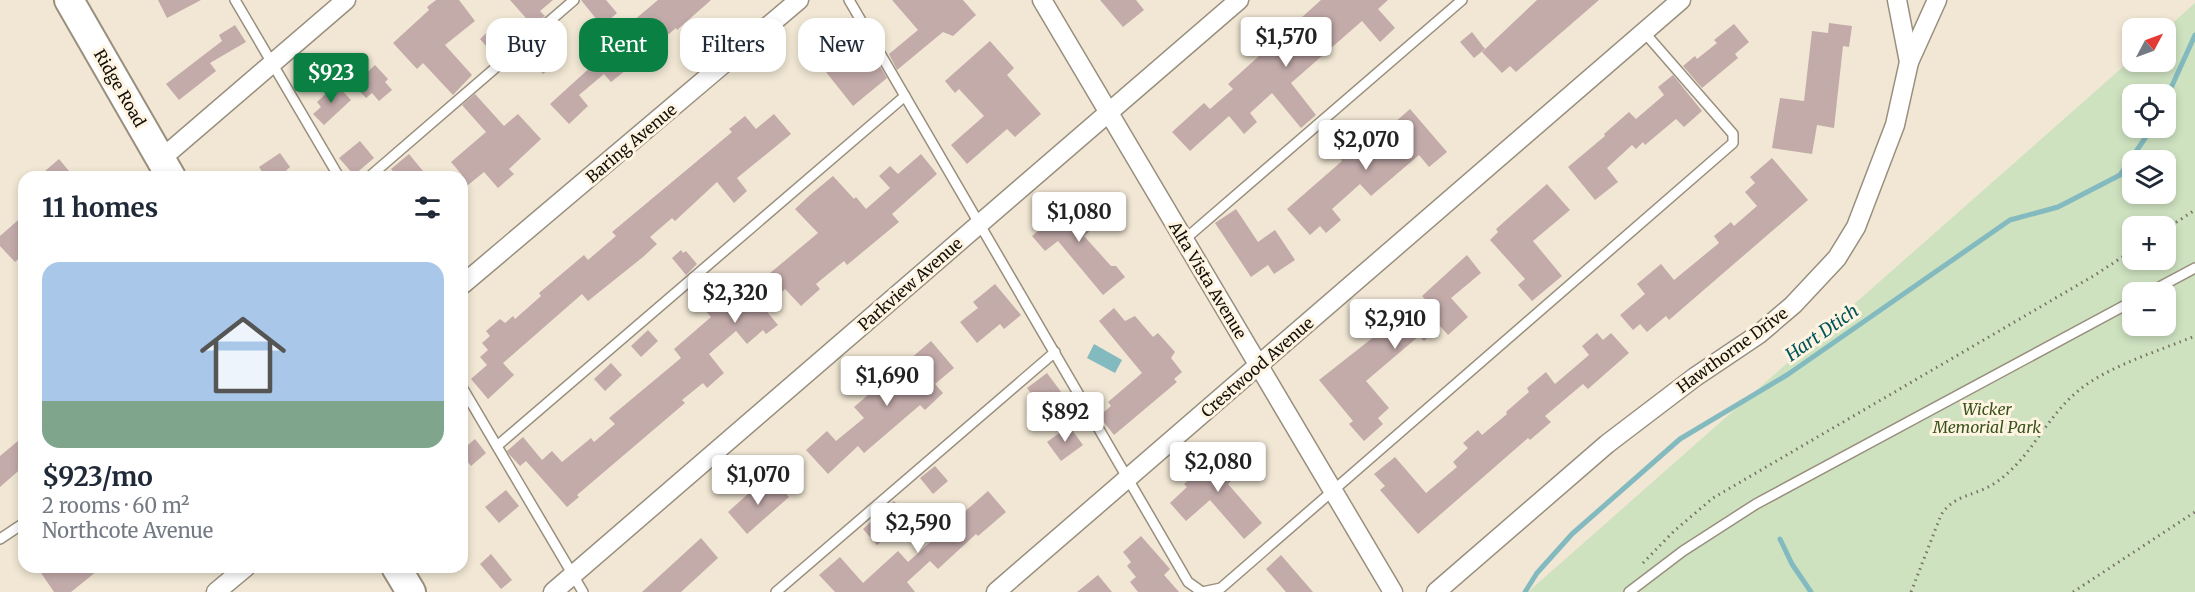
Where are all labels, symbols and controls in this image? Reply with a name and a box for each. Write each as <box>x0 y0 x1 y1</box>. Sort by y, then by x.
pin: $1,570 <box>1237 17 1335 68</box>
chip: Buy <box>486 18 567 72</box>
chip: Rent <box>579 18 668 72</box>
chip: Filters <box>680 18 786 72</box>
chip: New <box>798 18 885 72</box>
north arrow <box>2122 18 2176 72</box>
map controls <box>2122 18 2176 336</box>
text: $1,570 <box>1255 24 1317 49</box>
street label: Ridge Road <box>90 46 150 131</box>
pin: $923 <box>295 53 367 104</box>
text: $923 <box>308 60 354 85</box>
button: locate <box>2122 84 2176 138</box>
street label: Baring Avenue <box>582 99 680 187</box>
pin: $2,070 <box>1317 120 1415 171</box>
text: $2,070 <box>1333 127 1400 152</box>
button: layers <box>2122 150 2176 204</box>
text: 11 homes <box>42 191 158 224</box>
icon: filters <box>411 191 444 224</box>
pin: $1,080 <box>1030 192 1128 243</box>
text: $1,080 <box>1046 199 1112 224</box>
button: + <box>2122 216 2176 270</box>
street label: Alta Vista Avenue <box>1165 217 1251 342</box>
street label: Parkview Avenue <box>854 233 966 335</box>
pin: $2,320 <box>686 273 784 324</box>
text: $2,320 <box>702 280 768 305</box>
button: − <box>2122 282 2176 336</box>
pin: $2,910 <box>1346 299 1444 350</box>
water label: Hart Dtich <box>1780 299 1863 367</box>
icon: home <box>189 301 297 409</box>
street label: Hawthorne Drive <box>1673 303 1791 397</box>
text: $2,910 <box>1364 306 1426 331</box>
street label: Crestwood Avenue <box>1197 313 1317 421</box>
pin: $1,690 <box>838 356 936 407</box>
text: $1,690 <box>855 363 919 388</box>
pin: $892 <box>1029 392 1101 443</box>
text: $892 <box>1041 399 1089 424</box>
park label: Wicker Memorial Park <box>1932 399 2041 437</box>
pin: $2,080 <box>1169 442 1267 493</box>
text: $2,080 <box>1184 449 1252 474</box>
pin: $1,070 <box>709 455 807 506</box>
text: $923/mo <box>42 460 153 493</box>
text: $1,070 <box>726 462 790 487</box>
text: 2 rooms · 60 m² <box>42 493 189 518</box>
pin: $2,590 <box>869 503 967 554</box>
text: $2,590 <box>885 510 951 535</box>
text: Northcote Avenue <box>42 518 213 543</box>

